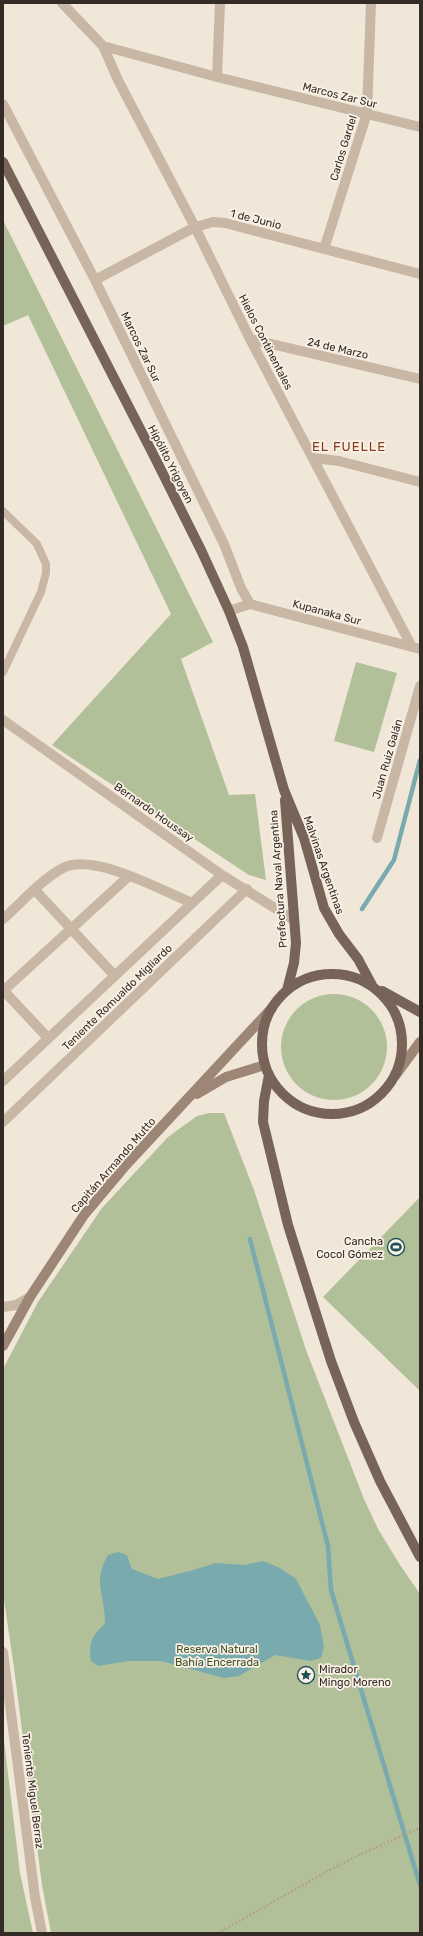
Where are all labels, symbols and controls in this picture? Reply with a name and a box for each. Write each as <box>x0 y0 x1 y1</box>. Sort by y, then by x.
street label: Marcos Zar Sur <box>301 80 379 111</box>
street label: Carlos Gardel <box>327 114 360 183</box>
street label: 1 de Junio <box>229 207 283 232</box>
street label: Hielos Continentales <box>236 292 295 392</box>
street label: Marcos Zar Sur <box>118 310 164 385</box>
street label: 24 de Marzo <box>306 335 370 362</box>
street label: Hipólito Yrigoyen <box>145 423 196 506</box>
district label: EL FUELLE <box>312 439 386 454</box>
street label: Kupanaka Sur <box>291 597 363 628</box>
street label: Juan Ruiz Galán <box>370 718 405 801</box>
street label: Bernardo Houssay <box>111 780 196 845</box>
street label: Prefectura Naval Argentina <box>267 809 290 948</box>
street label: Malvinas Argentinas <box>301 814 347 916</box>
street label: Teniente Romualdo Migliardo <box>60 942 175 1053</box>
street label: Capitán Armando Mutto <box>68 1115 158 1216</box>
place label: Cancha Cocol Gómez <box>316 1235 383 1261</box>
sports icon: Cancha Cocol Gómez <box>386 1237 406 1257</box>
park label: Reserva Natural Bahía Encerrada <box>175 1643 259 1669</box>
place label: Mirador Mingo Moreno <box>319 1663 391 1689</box>
place icon: Mirador Mingo Moreno <box>296 1665 316 1685</box>
street label: Teniente Miguel Berraz <box>19 1733 46 1850</box>

